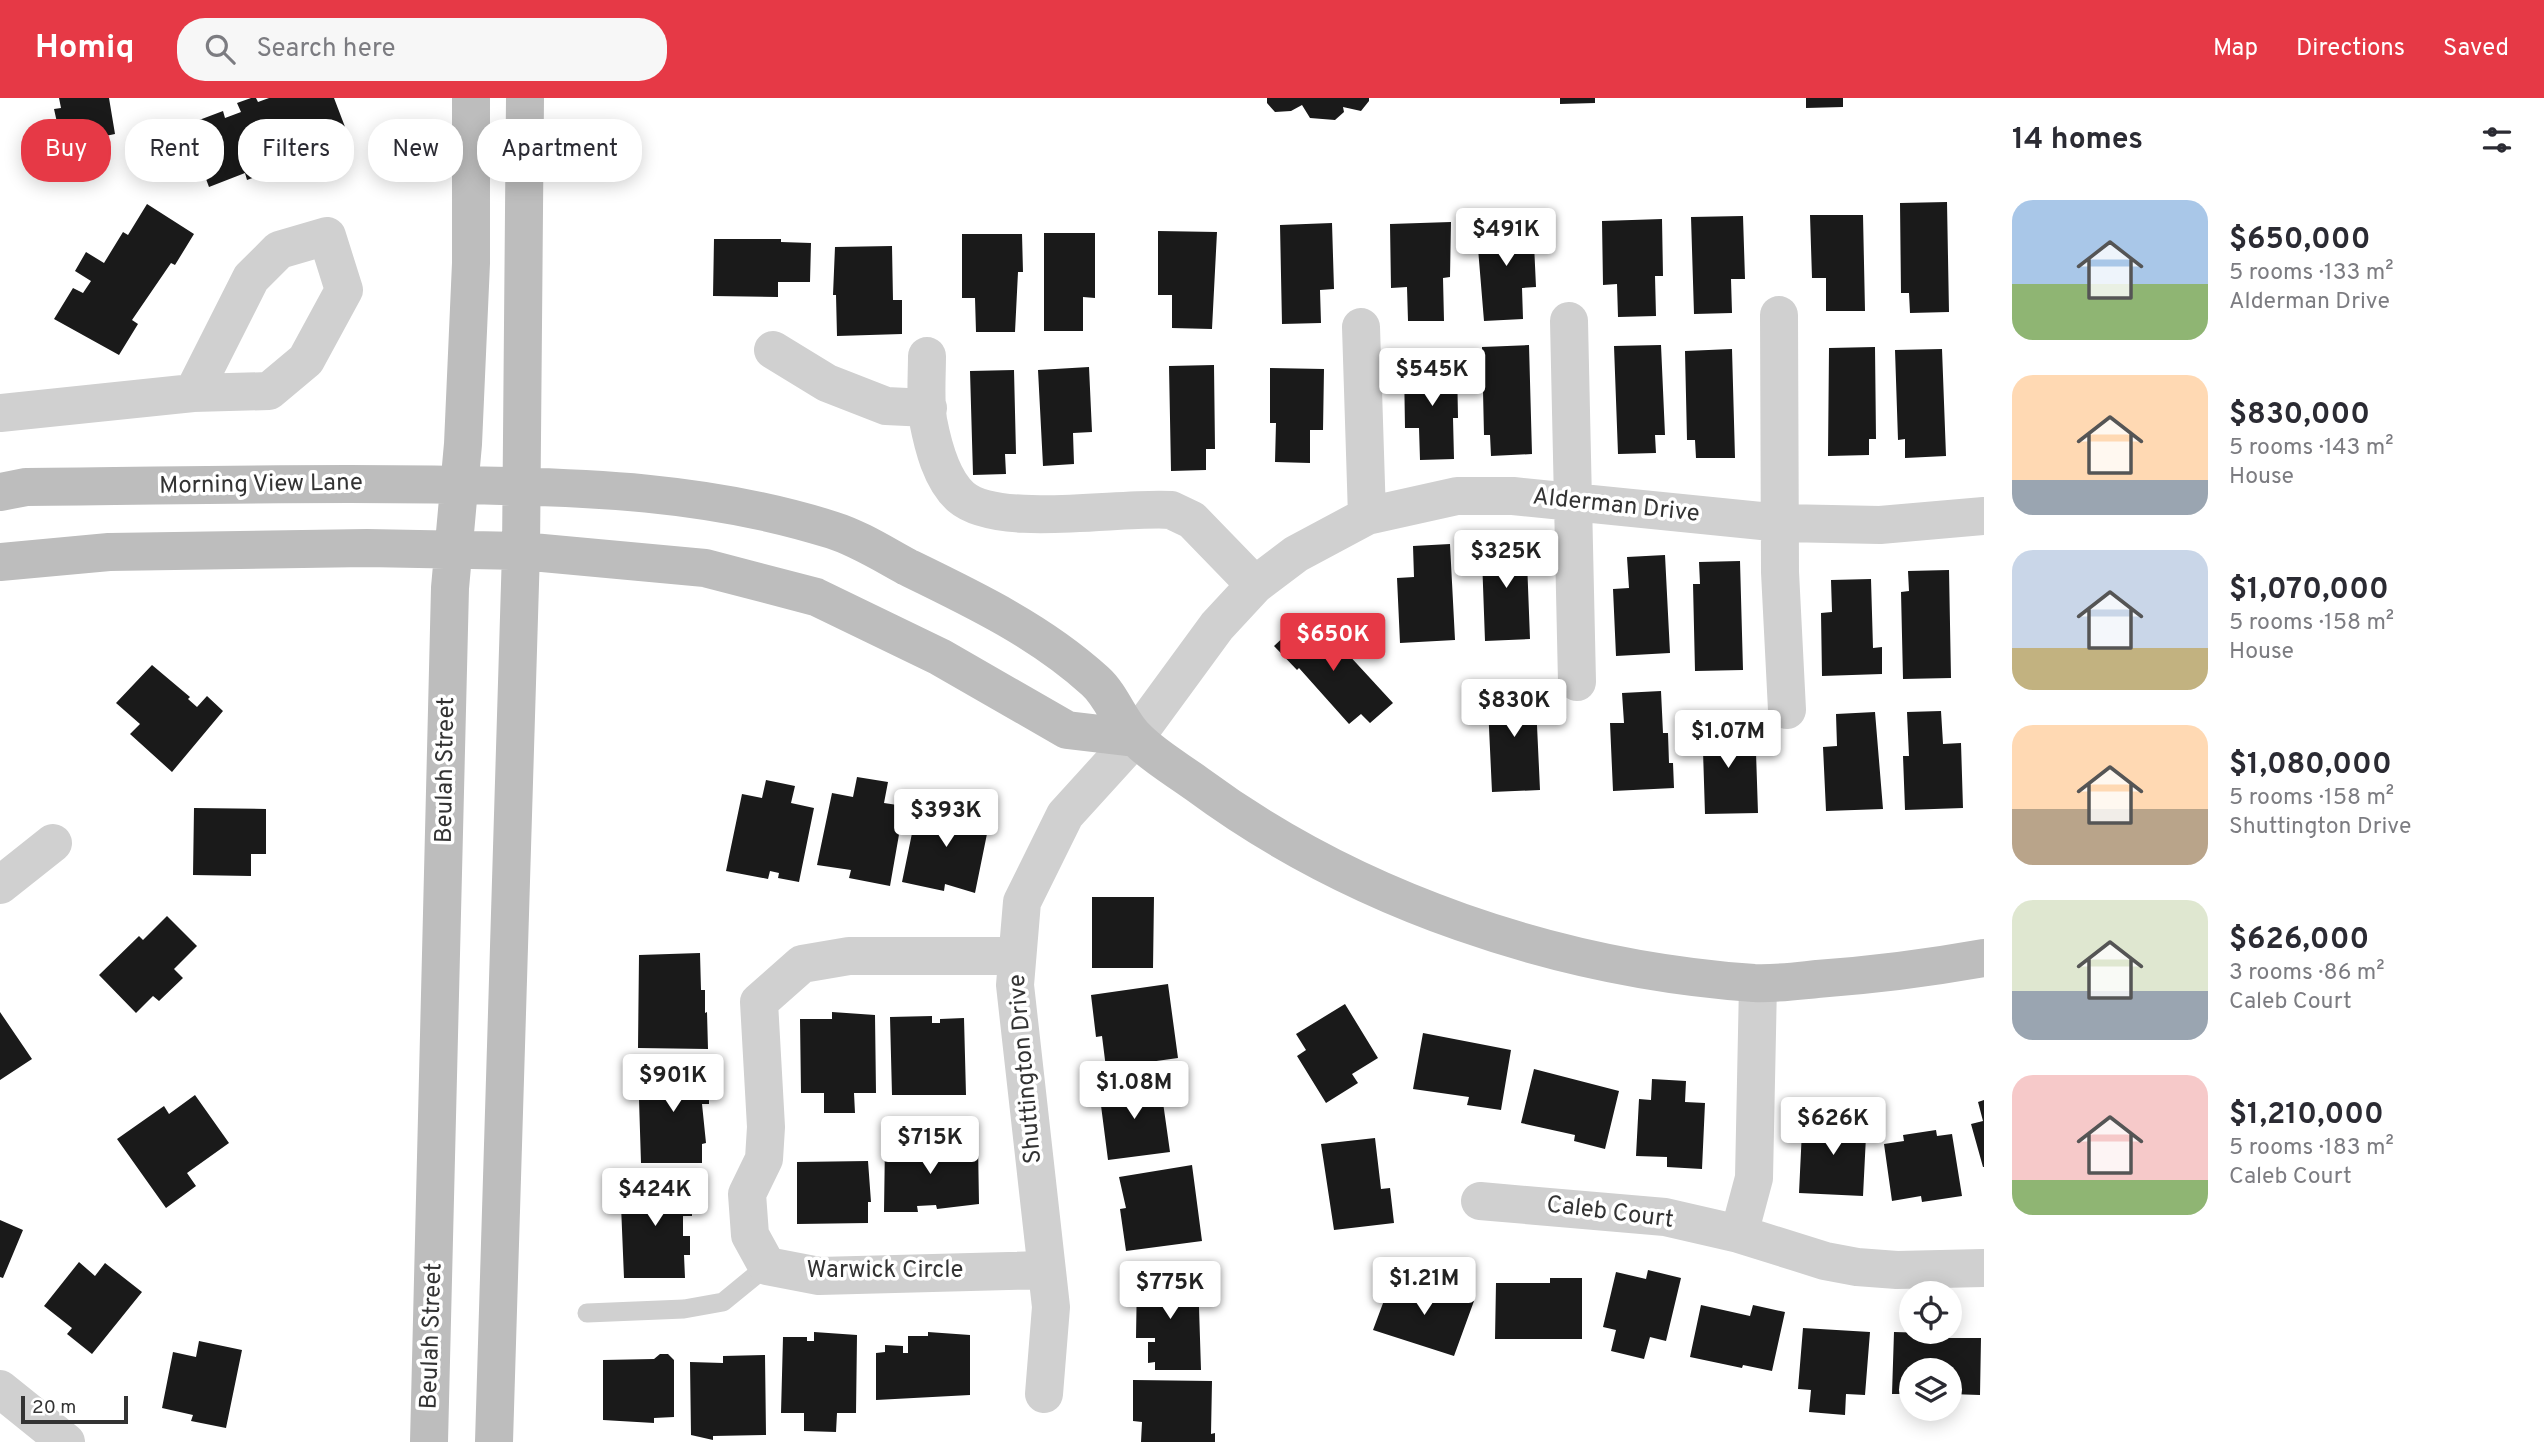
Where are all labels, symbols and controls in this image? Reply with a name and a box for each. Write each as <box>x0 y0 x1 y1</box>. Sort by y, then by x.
search box <box>177 18 667 81</box>
text: Homiq <box>35 28 135 70</box>
icon: search <box>201 30 239 68</box>
text: Search here <box>257 33 395 66</box>
text: Map <box>2213 34 2258 64</box>
text: Directions <box>2296 34 2405 64</box>
text: Saved <box>2443 34 2509 64</box>
chip: Buy <box>21 119 111 182</box>
chip: Rent <box>125 119 224 182</box>
chip: Filters <box>238 119 354 182</box>
chip: New <box>368 119 463 182</box>
chip: Apartment <box>477 119 642 182</box>
icon: filters <box>2478 121 2516 159</box>
text: 14 homes <box>2012 122 2143 159</box>
pin: $491K <box>1457 208 1555 268</box>
text: $491K <box>1472 216 1540 245</box>
text: $650,000 <box>2229 222 2370 259</box>
icon: home <box>2068 228 2152 312</box>
text: 5 rooms · 133 m² <box>2229 259 2394 288</box>
text: Alderman Drive <box>2229 288 2390 317</box>
pin: $545K <box>1383 348 1481 408</box>
text: $545K <box>1395 356 1469 385</box>
text: $830,000 <box>2229 397 2370 434</box>
icon: home <box>2068 403 2152 487</box>
text: 5 rooms · 143 m² <box>2229 434 2394 463</box>
text: House <box>2229 463 2294 492</box>
street label: Morning View Lane <box>159 468 363 502</box>
street label: Alderman Drive <box>1531 482 1701 530</box>
pin: $325K <box>1457 531 1555 590</box>
text: $325K <box>1470 538 1542 567</box>
text: $1,070,000 <box>2229 572 2389 609</box>
icon: home <box>2068 578 2152 662</box>
text: 5 rooms · 158 m² <box>2229 609 2394 638</box>
pin: $650K <box>1284 614 1382 673</box>
text: $650K <box>1296 621 1370 650</box>
text: House <box>2229 638 2294 667</box>
pin: $830K <box>1465 680 1563 739</box>
text: $830K <box>1477 687 1551 716</box>
street label: Beulah Street <box>430 696 462 844</box>
pin: $1.07M <box>1671 710 1785 770</box>
text: $1.07M <box>1691 718 1765 747</box>
text: $1,080,000 <box>2229 747 2392 784</box>
icon: home <box>2068 753 2152 837</box>
text: 5 rooms · 158 m² <box>2229 784 2394 813</box>
pin: $393K <box>897 790 995 849</box>
text: $393K <box>910 797 982 826</box>
text: Shuttington Drive <box>2229 813 2411 842</box>
text: $626,000 <box>2229 922 2369 959</box>
icon: home <box>2068 928 2152 1012</box>
text: 3 rooms · 86 m² <box>2229 959 2385 988</box>
street label: Shuttington Drive <box>1003 973 1049 1165</box>
text: Caleb Court <box>2229 988 2352 1017</box>
pin: $901K <box>624 1054 722 1114</box>
text: $901K <box>639 1062 707 1091</box>
pin: $1.08M <box>1077 1062 1191 1121</box>
text: $1.08M <box>1096 1069 1172 1098</box>
text: $1,210,000 <box>2229 1097 2384 1134</box>
pin: $626K <box>1784 1098 1882 1157</box>
icon: home <box>2068 1103 2152 1187</box>
text: $626K <box>1797 1105 1869 1134</box>
pin: $715K <box>881 1116 979 1176</box>
text: $715K <box>897 1124 963 1153</box>
text: 5 rooms · 183 m² <box>2229 1134 2394 1163</box>
text: Caleb Court <box>2229 1163 2352 1192</box>
pin: $424K <box>606 1168 704 1228</box>
text: $424K <box>618 1176 692 1205</box>
street label: Caleb Court <box>1545 1190 1675 1236</box>
street label: Warwick Circle <box>806 1256 964 1286</box>
pin: $1.21M <box>1367 1258 1481 1317</box>
street label: Beulah Street <box>414 1262 450 1410</box>
pin: $775K <box>1121 1262 1219 1321</box>
text: $1.21M <box>1389 1265 1459 1294</box>
text: $775K <box>1136 1269 1204 1298</box>
map controls <box>1899 1281 1962 1421</box>
button: locate <box>1899 1281 1962 1344</box>
button: layers <box>1899 1358 1962 1421</box>
scale bar <box>21 1393 128 1425</box>
text: 20 m <box>32 1396 76 1420</box>

